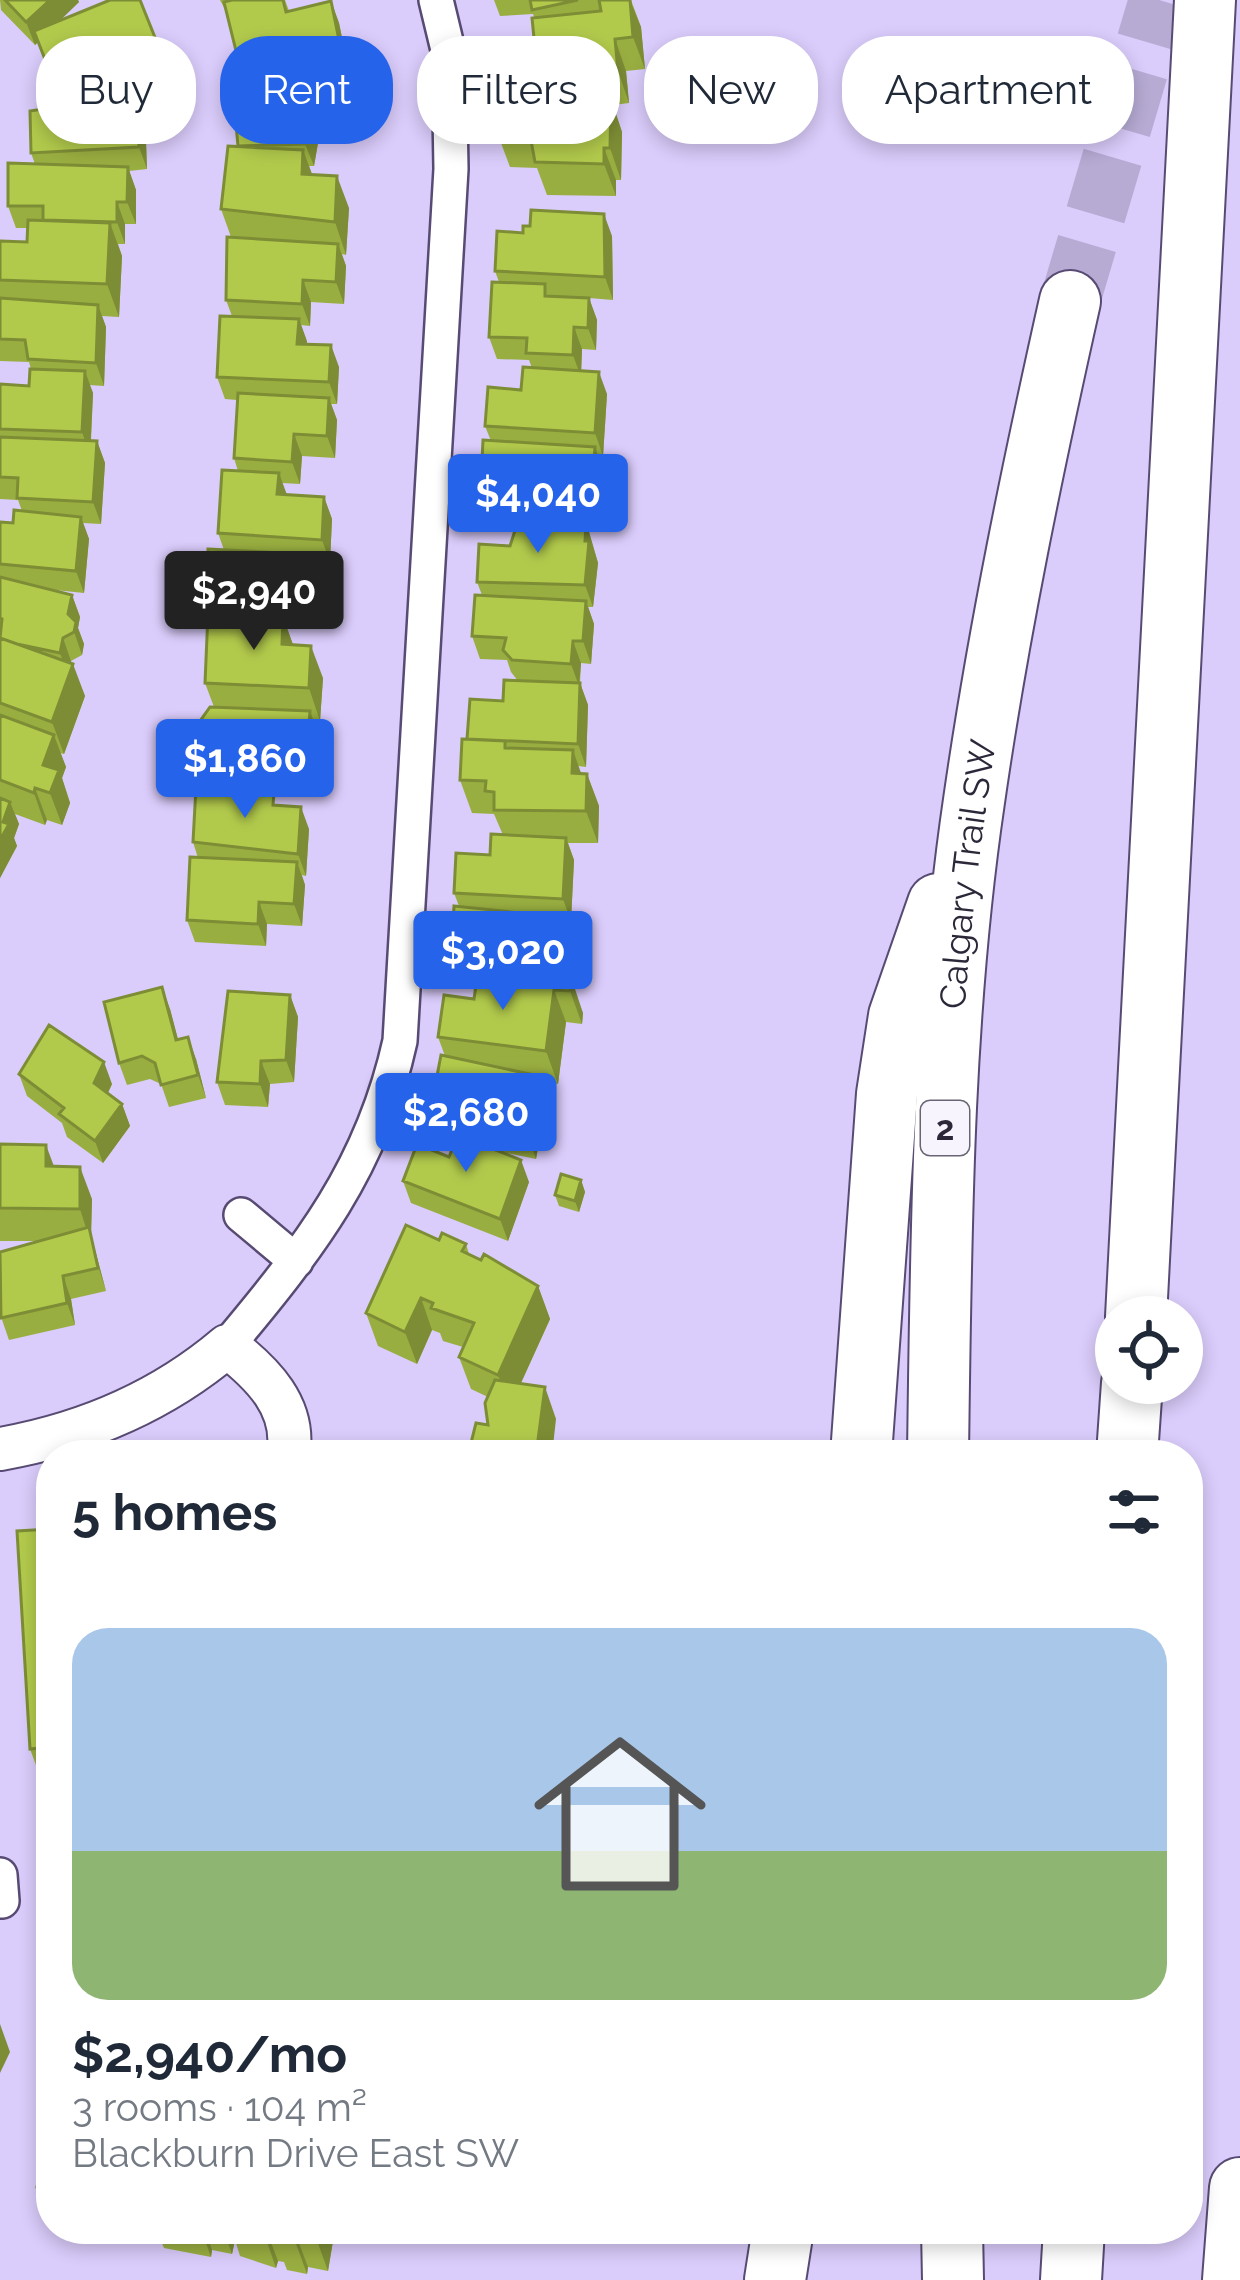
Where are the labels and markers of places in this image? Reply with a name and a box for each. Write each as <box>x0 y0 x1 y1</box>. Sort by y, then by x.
pin: $4,040 <box>440 454 636 556</box>
pin: $2,940 <box>156 551 352 653</box>
pin: $1,860 <box>147 719 343 821</box>
pin: $3,020 <box>405 911 601 1013</box>
pin: $2,680 <box>368 1073 564 1175</box>

